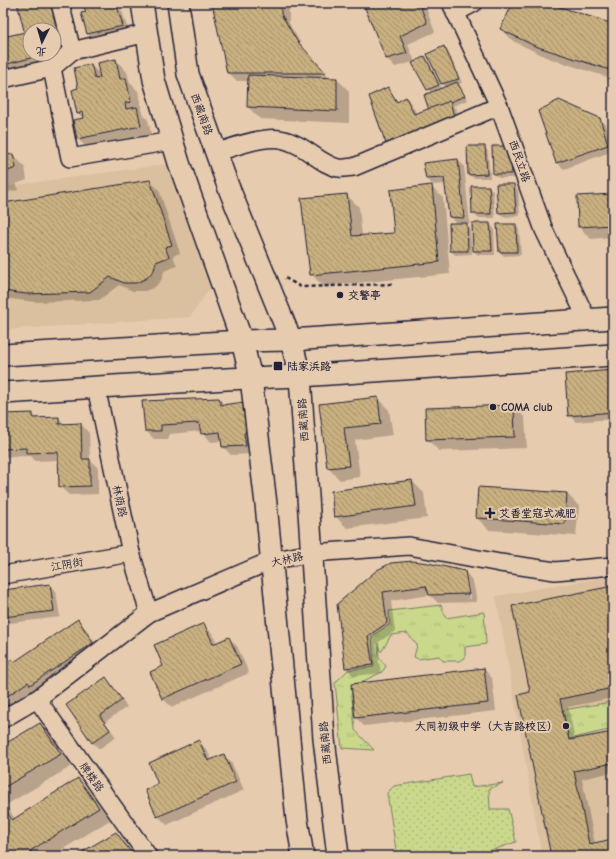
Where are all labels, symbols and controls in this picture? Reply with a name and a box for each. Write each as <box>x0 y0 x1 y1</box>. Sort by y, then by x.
north arrow <box>22 22 62 62</box>
text: 北 <box>35 45 47 58</box>
street label: 西藏南路 <box>188 91 215 137</box>
street label: 西民立路 <box>506 138 533 184</box>
place label: 交警亭 <box>348 289 381 302</box>
marker: 交警亭 <box>335 290 345 300</box>
marker: 陆家浜路 <box>272 360 284 372</box>
place label: 陆家浜路 <box>287 360 331 373</box>
street label: 西藏南路 <box>295 398 312 442</box>
place label: COMA club <box>501 401 553 414</box>
marker: COMA club <box>488 402 498 412</box>
street label: 林荫路 <box>110 484 129 519</box>
marker: 艾香堂寇式减肥 <box>484 507 496 519</box>
place label: 艾香堂寇式减肥 <box>499 507 576 520</box>
street label: 大林路 <box>270 549 305 570</box>
street label: 江阴街 <box>50 555 85 574</box>
street label: 西藏南路 <box>317 720 334 765</box>
place label: 大同初级中学（大吉路校区） <box>415 720 558 733</box>
marker: 大同初级中学（大吉路校区） <box>561 721 571 731</box>
street label: 牌楼路 <box>77 760 106 795</box>

